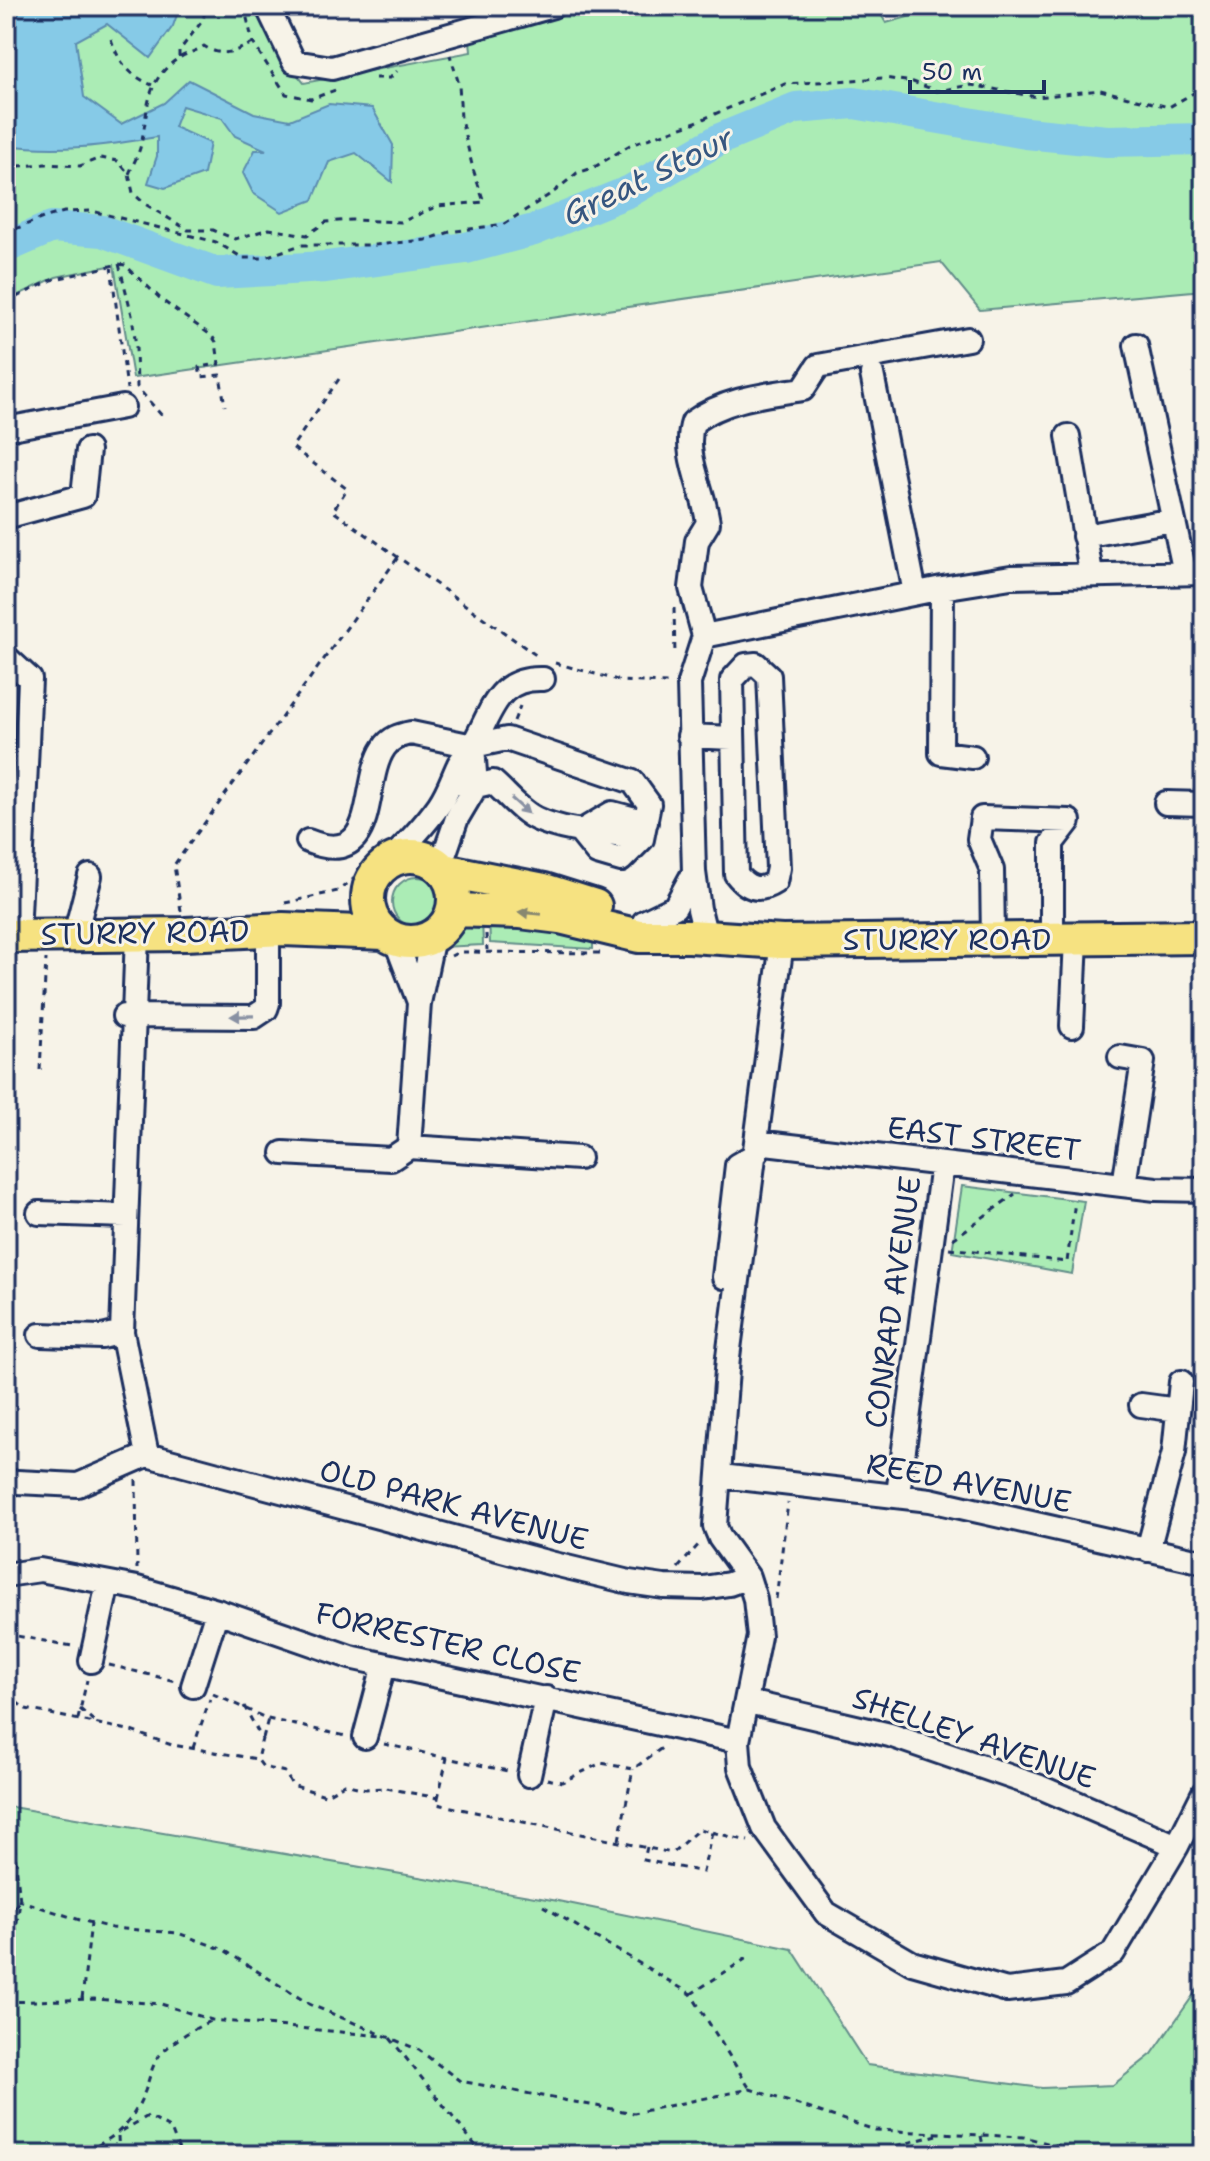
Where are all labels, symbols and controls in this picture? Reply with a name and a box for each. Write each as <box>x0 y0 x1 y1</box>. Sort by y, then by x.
scale bar <box>910 44 1044 94</box>
text: 50 m <box>922 56 982 88</box>
water label: Great Stour <box>555 115 741 235</box>
one-way arrow <box>510 797 530 814</box>
one-way arrow <box>517 907 542 920</box>
street label: STURRY ROAD <box>40 910 250 955</box>
street label: STURRY ROAD <box>843 919 1051 960</box>
one-way arrow <box>228 1010 254 1022</box>
street label: EAST STREET <box>885 1106 1083 1171</box>
street label: CONRAD AVENUE <box>854 1173 931 1431</box>
street label: REED AVENUE <box>863 1443 1075 1522</box>
street label: OLD PARK AVENUE <box>315 1449 593 1560</box>
street label: FORRESTER CLOSE <box>311 1592 585 1693</box>
street label: SHELLEY AVENUE <box>847 1677 1101 1798</box>

